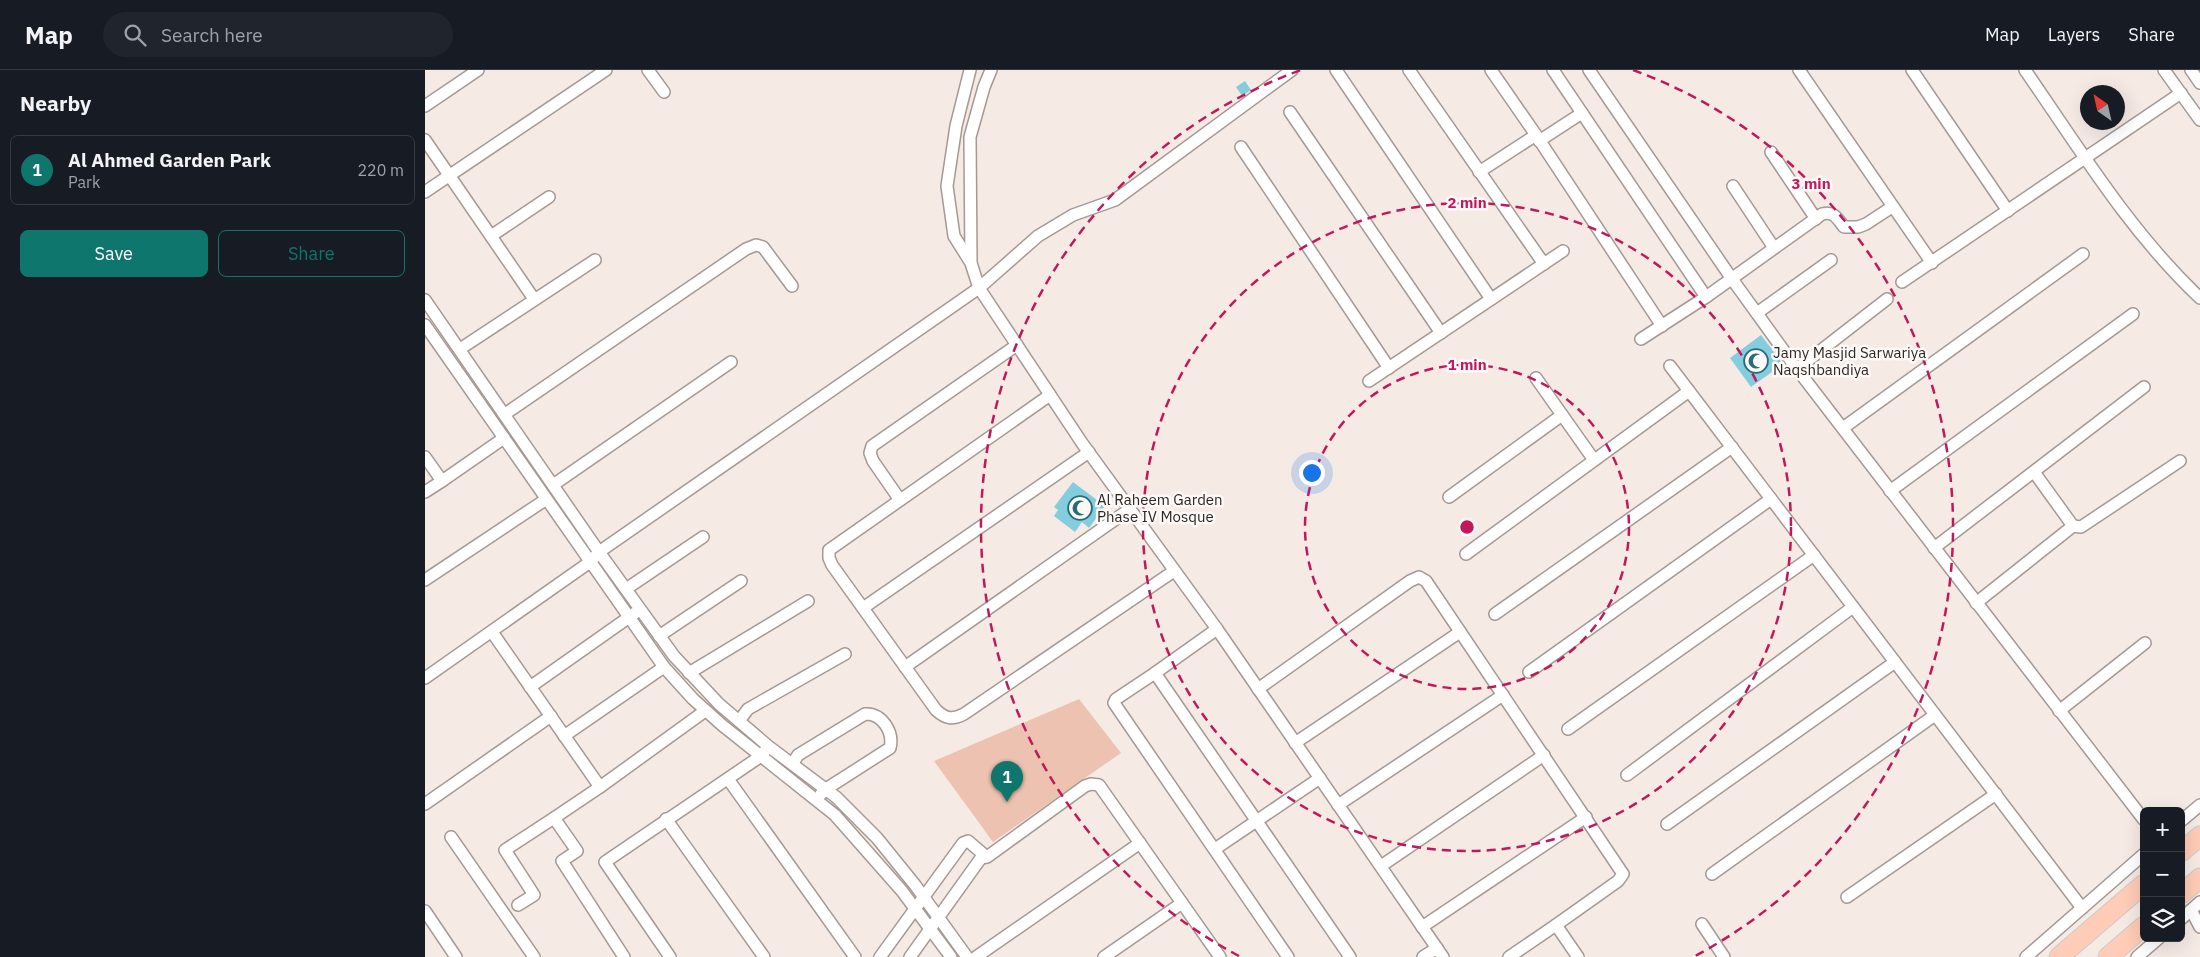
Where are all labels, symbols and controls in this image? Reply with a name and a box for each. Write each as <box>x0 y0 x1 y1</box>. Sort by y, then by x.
search box <box>103 12 453 57</box>
text: Map <box>25 19 73 51</box>
icon: search <box>121 21 149 49</box>
text: Search here <box>161 23 263 47</box>
text: Map <box>1985 23 2020 46</box>
text: Layers <box>2048 23 2100 46</box>
text: Share <box>2128 23 2175 46</box>
north arrow <box>2080 85 2125 130</box>
text: Nearby <box>20 89 91 117</box>
text: Al Ahmed Garden Park <box>68 148 271 172</box>
text: 1 <box>32 160 42 180</box>
text: 220 m <box>357 160 404 180</box>
text: Park <box>68 172 100 192</box>
text: 3 min <box>1791 174 1831 193</box>
text: 2 min <box>1447 193 1487 212</box>
button: Save <box>20 230 208 277</box>
button: Share <box>218 230 405 277</box>
place label: Jamy Masjid Sarwariya Naqshbandiya <box>1773 343 1926 379</box>
mosque icon: Jamy Masjid Sarwariya Naqshbandiya <box>1743 348 1769 374</box>
text: 1 min <box>1447 355 1487 374</box>
your location <box>1299 460 1325 486</box>
place label: Al Raheem Garden Phase IV Mosque <box>1097 490 1223 526</box>
mosque icon: Al Raheem Garden Phase IV Mosque <box>1067 495 1093 521</box>
centre of rings <box>1458 518 1476 536</box>
pin: 1 <box>991 761 1023 802</box>
map controls <box>2140 807 2185 942</box>
button: + <box>2140 807 2185 852</box>
button: − <box>2140 852 2185 897</box>
button: layers <box>2140 897 2185 942</box>

